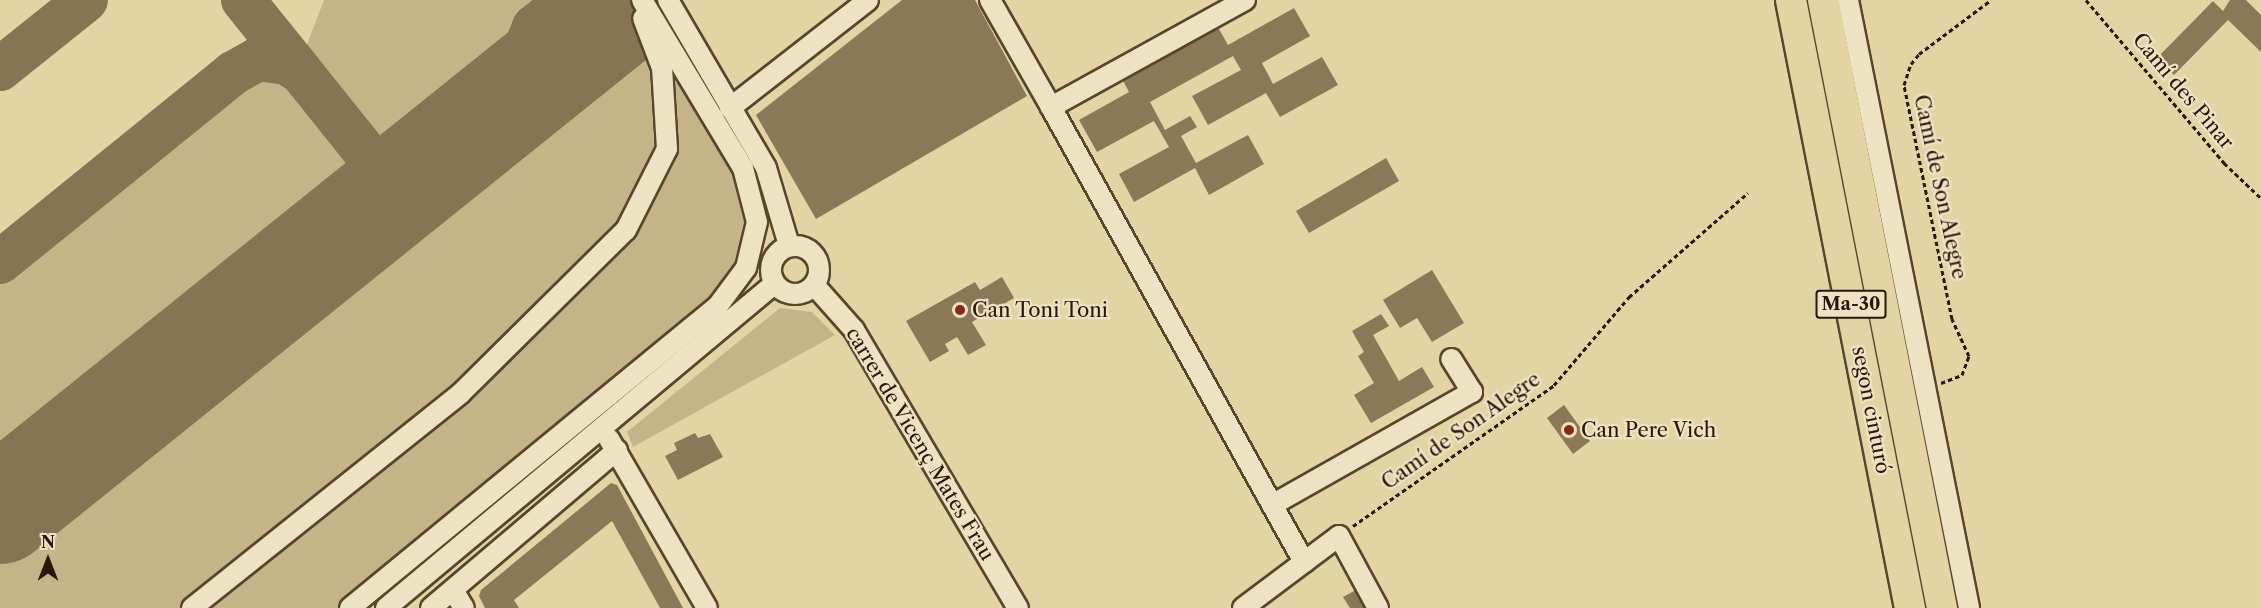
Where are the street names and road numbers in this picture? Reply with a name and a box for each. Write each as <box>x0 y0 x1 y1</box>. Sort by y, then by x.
street label: Camí des Pinar <box>2127 28 2239 154</box>
street label: Camí de Son Alegre <box>1909 92 1971 282</box>
road number: Ma-30 <box>1815 289 1887 319</box>
street label: carrer de Vicenç Mates Frau <box>840 322 1000 566</box>
street label: segon cinturó <box>1847 344 1895 476</box>
street label: Camí de Son Alegre <box>1377 367 1545 495</box>

